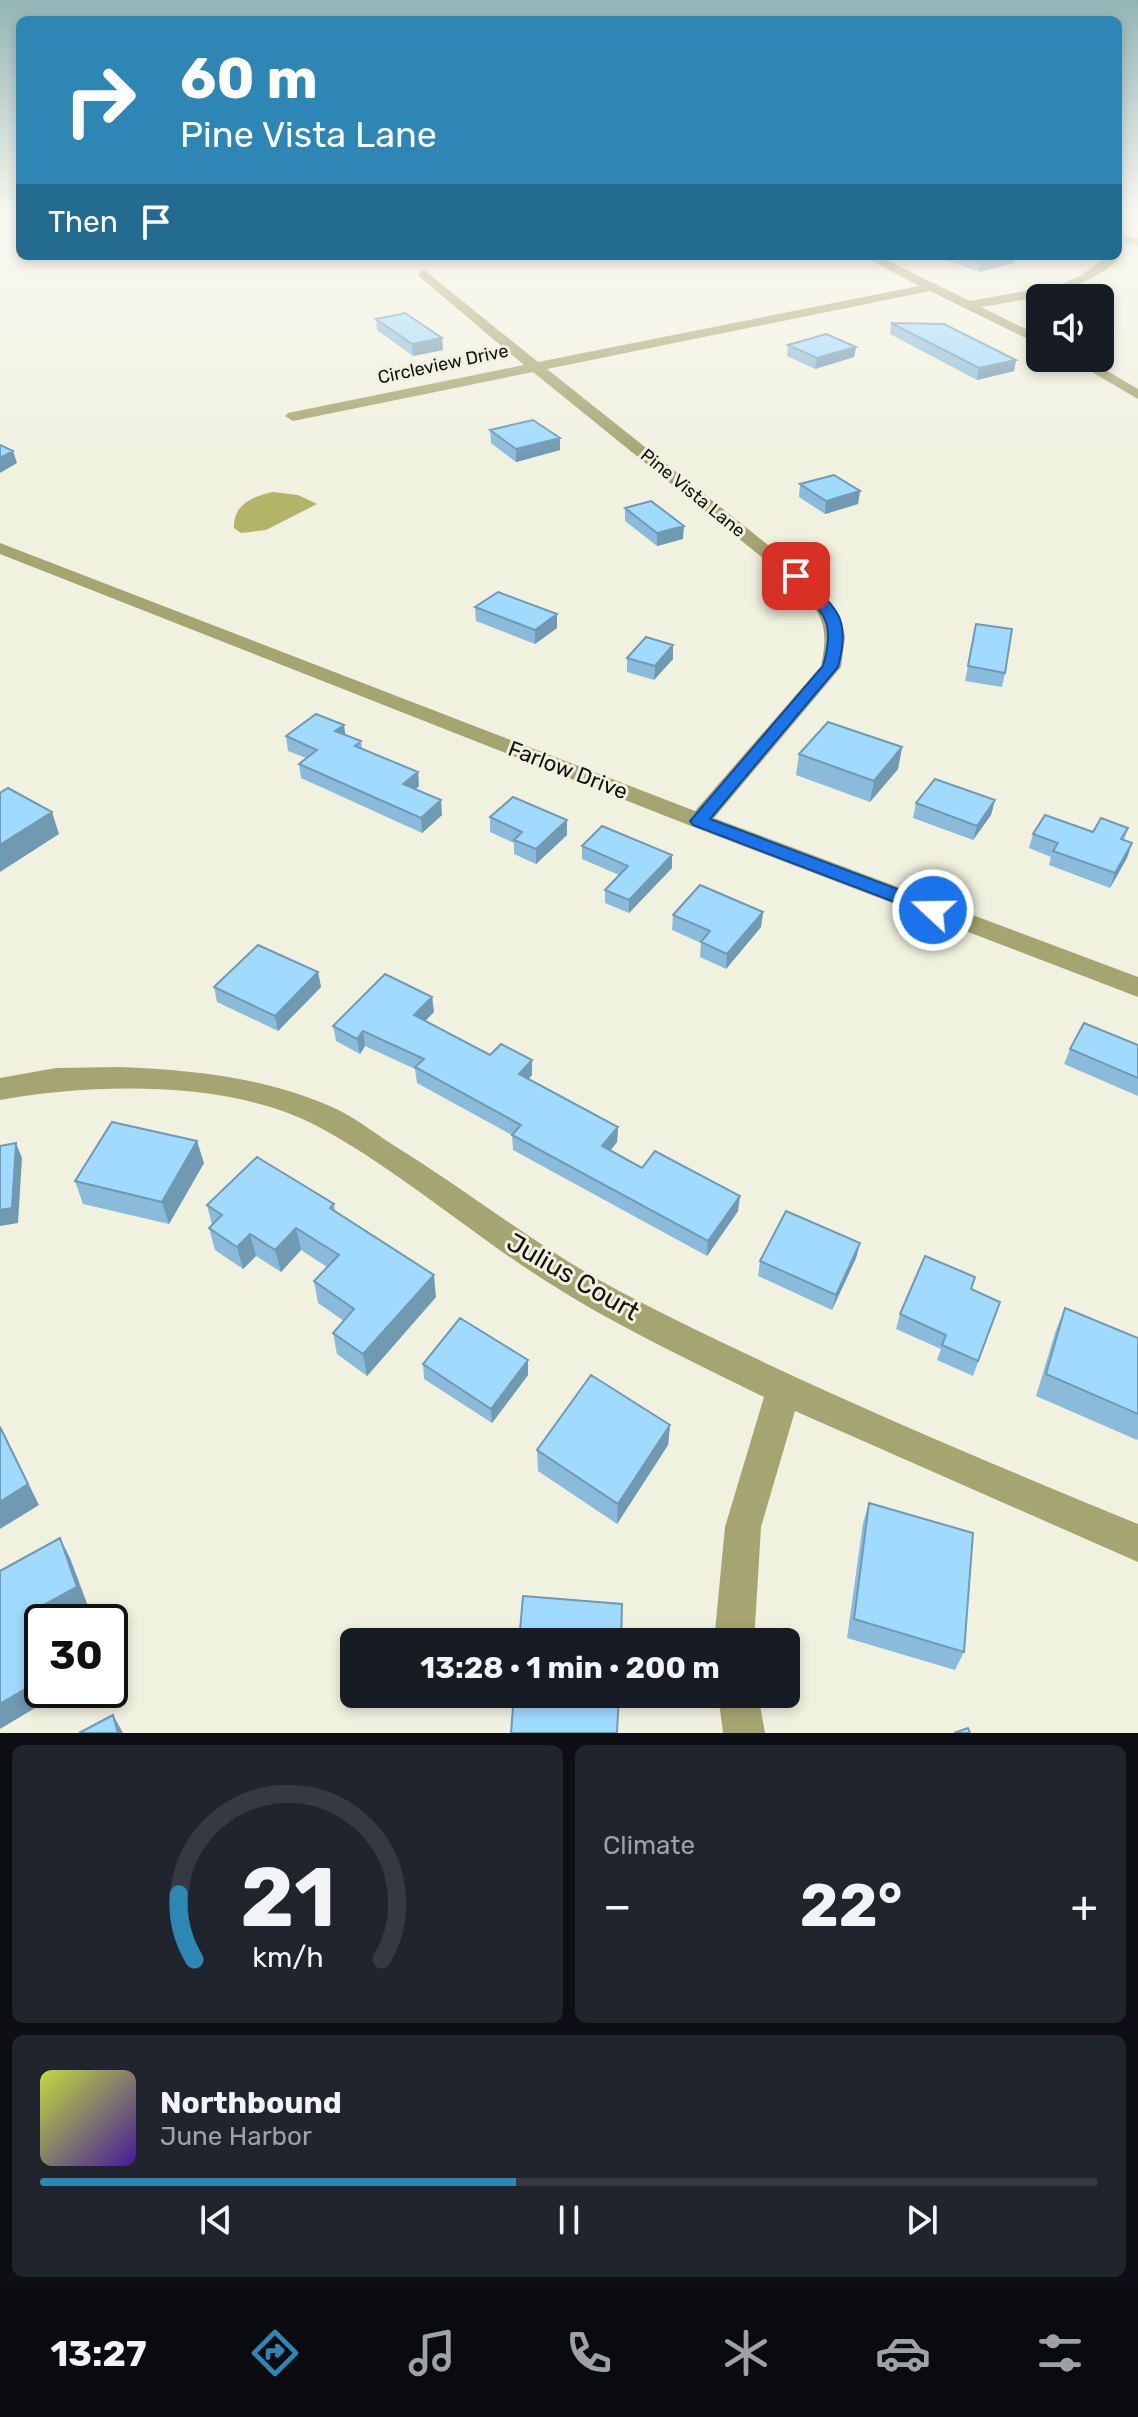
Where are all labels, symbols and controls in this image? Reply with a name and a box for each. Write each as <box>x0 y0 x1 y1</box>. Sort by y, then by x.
text: 60 m <box>180 46 318 112</box>
icon: right <box>48 48 152 152</box>
text: Pine Vista Lane <box>180 113 437 156</box>
icon: arrive <box>134 200 178 244</box>
text: Then <box>48 204 118 240</box>
map controls <box>1026 284 1114 372</box>
button: sound <box>1026 284 1114 372</box>
street label: Circleview Drive <box>376 339 510 389</box>
street label: Pine Vista Lane <box>636 444 750 542</box>
pin <box>762 542 830 610</box>
icon: arrive <box>774 554 818 598</box>
street label: Farlow Drive <box>504 735 632 805</box>
position arrow <box>891 868 975 952</box>
street label: Julius Court <box>501 1227 645 1327</box>
speed limit sign: 30 <box>24 1604 128 1708</box>
text: 13:28 · 1 min · 200 m <box>420 1650 720 1686</box>
text: Climate <box>603 1830 695 1861</box>
text: 21 <box>240 1848 335 1947</box>
text: 22° <box>800 1870 902 1941</box>
text: − <box>603 1880 632 1932</box>
text: + <box>1071 1880 1098 1932</box>
text: km/h <box>252 1940 323 1974</box>
text: Northbound <box>160 2085 342 2121</box>
text: June Harbor <box>160 2121 312 2152</box>
icon: previous <box>194 2198 238 2242</box>
icon: pause <box>547 2198 591 2242</box>
icon: next <box>900 2198 944 2242</box>
icon: directions <box>247 2325 303 2381</box>
icon: music <box>404 2325 460 2381</box>
icon: phone <box>561 2325 617 2381</box>
icon: climate <box>718 2325 774 2381</box>
icon: car <box>875 2325 931 2381</box>
icon: filters <box>1032 2325 1088 2381</box>
text: 13:27 <box>50 2332 147 2375</box>

